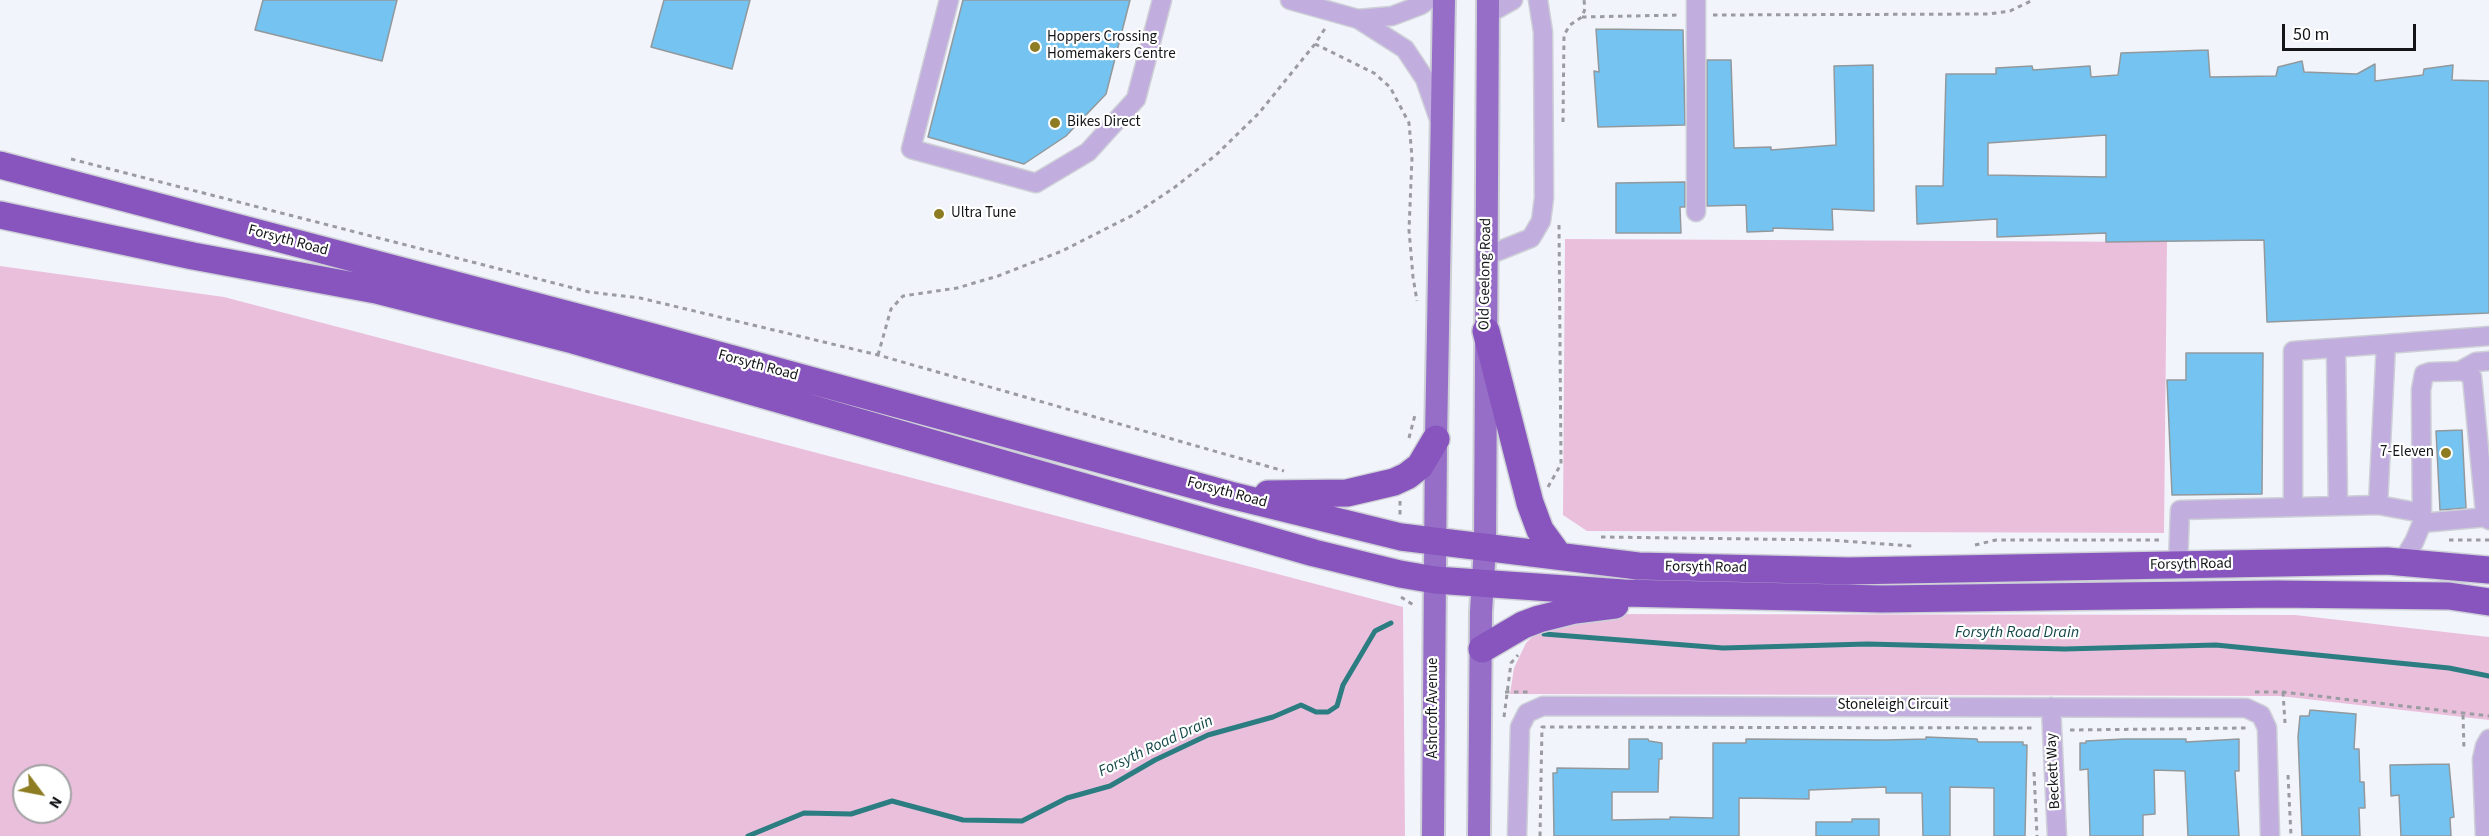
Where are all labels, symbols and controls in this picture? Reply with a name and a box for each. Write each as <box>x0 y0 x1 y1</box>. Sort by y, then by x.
scale bar <box>2285 12 2418 50</box>
text: 50 m <box>2293 22 2329 47</box>
place label: Hoppers Crossing Homemakers Centre <box>1047 29 1176 64</box>
marker: Hoppers Crossing Homemakers Centre <box>1028 40 1042 54</box>
place label: Bikes Direct <box>1067 114 1141 132</box>
marker: Bikes Direct <box>1048 116 1062 130</box>
place label: Ultra Tune <box>951 205 1016 223</box>
marker: Ultra Tune <box>932 207 946 221</box>
street label: Old Geelong Road <box>1476 218 1496 330</box>
street label: Forsyth Road <box>246 222 330 260</box>
street label: Forsyth Road <box>716 347 800 385</box>
place label: 7-Eleven <box>2380 444 2434 462</box>
marker: 7-Eleven <box>2439 446 2453 460</box>
street label: Forsyth Road <box>1185 474 1269 512</box>
street label: Forsyth Road <box>2150 555 2232 575</box>
street label: Forsyth Road <box>1665 558 1747 578</box>
water label: Forsyth Road Drain <box>1955 623 2079 643</box>
street label: Ashcroft Avenue <box>1425 657 1443 759</box>
street label: Stoneleigh Circuit <box>1837 697 1949 715</box>
water label: Forsyth Road Drain <box>1096 712 1216 782</box>
street label: Beckett Way <box>2043 732 2065 810</box>
north arrow <box>12 764 72 824</box>
text: N <box>43 792 68 813</box>

